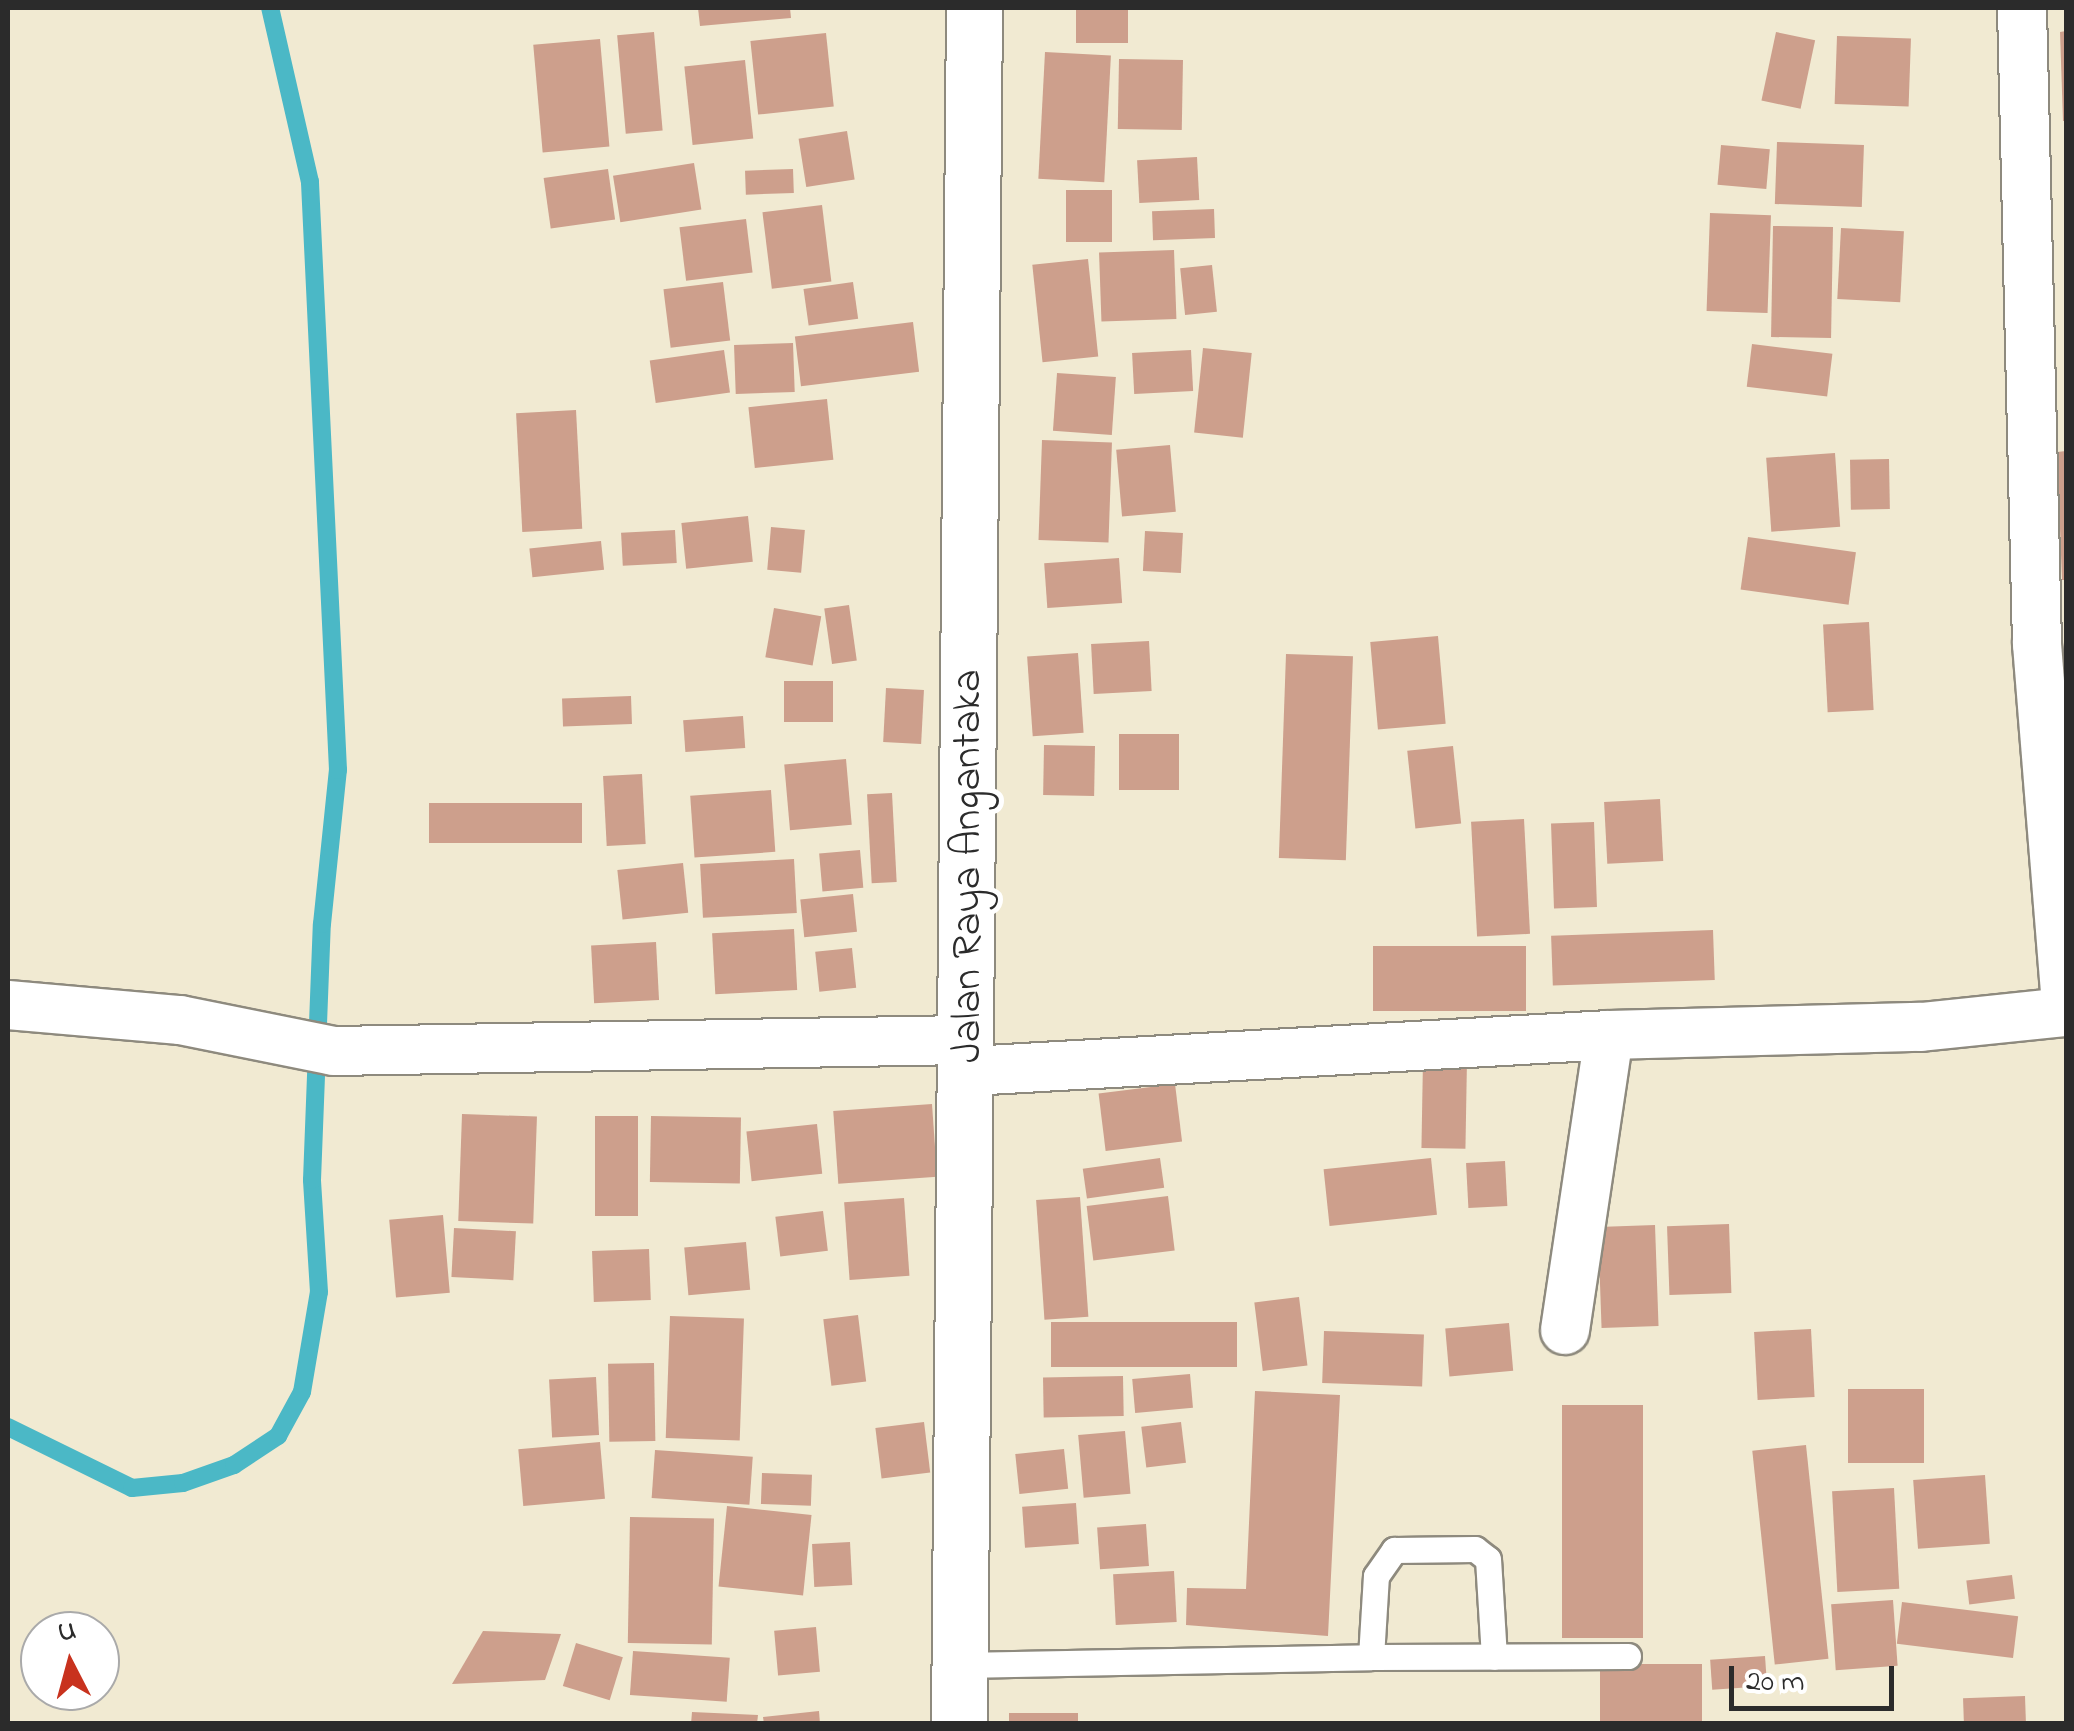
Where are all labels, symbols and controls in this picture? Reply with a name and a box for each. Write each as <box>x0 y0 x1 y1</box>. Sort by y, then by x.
street label: Jalan Raya Angantaka <box>944 669 994 1063</box>
north arrow <box>20 1611 120 1711</box>
text: U <box>56 1611 78 1654</box>
scale bar <box>1734 1646 1899 1708</box>
text: 20 m <box>1746 1661 1805 1705</box>

